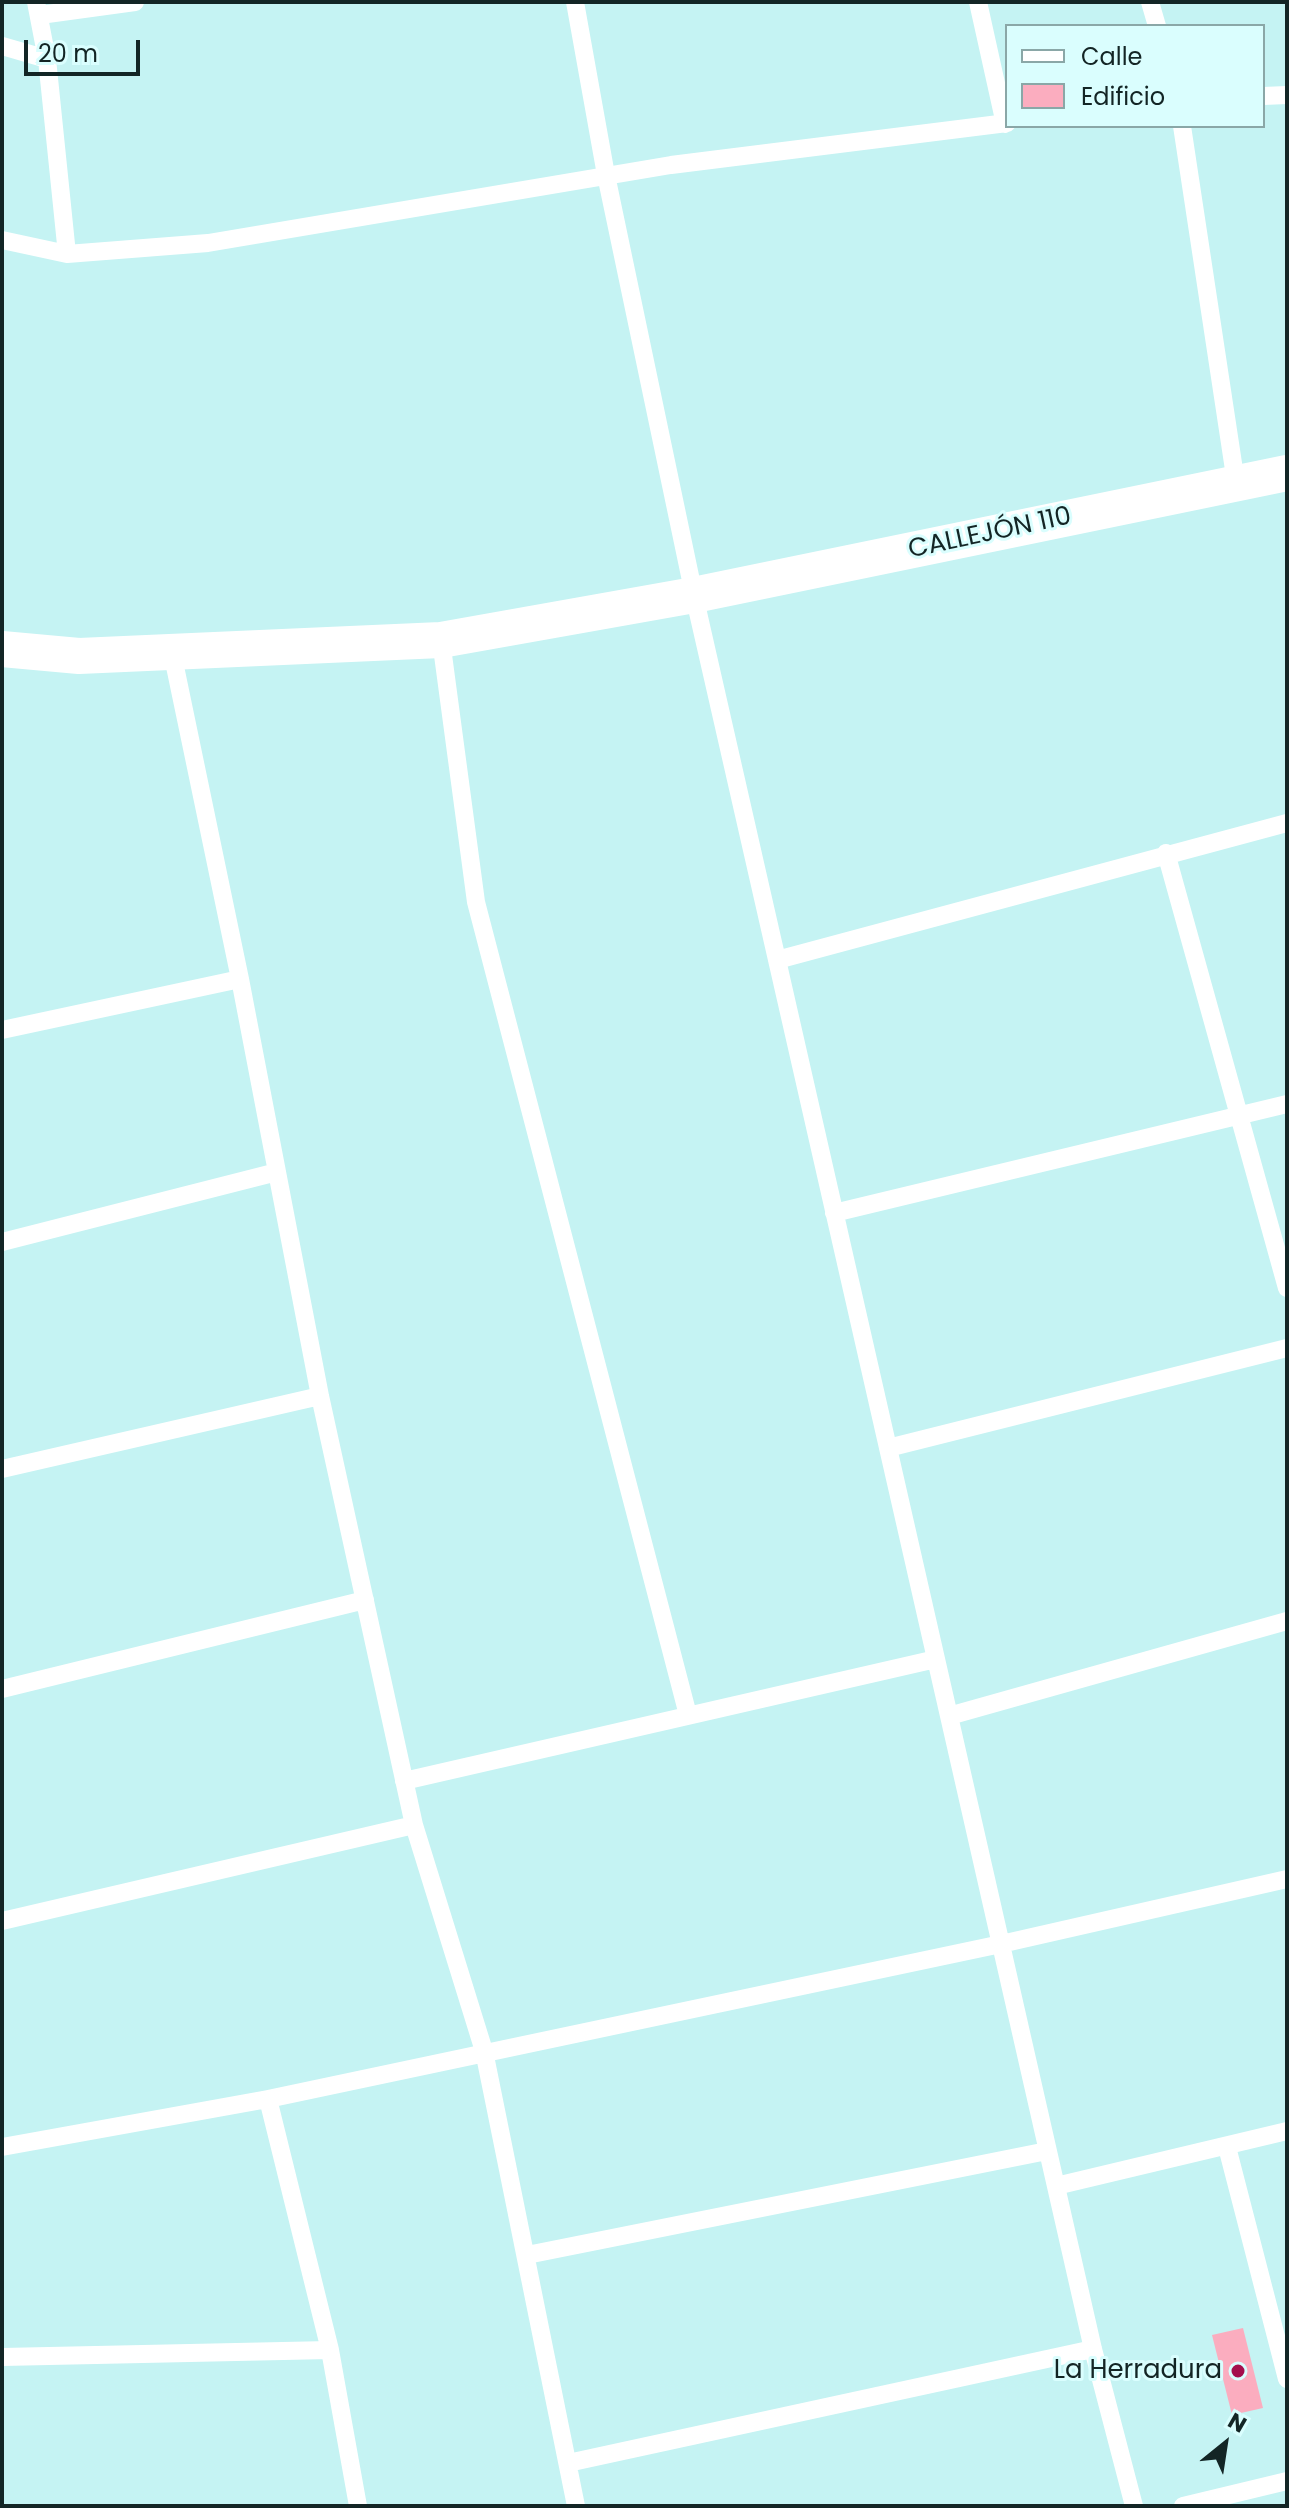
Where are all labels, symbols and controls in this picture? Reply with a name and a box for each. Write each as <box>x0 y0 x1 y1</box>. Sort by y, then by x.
scale bar <box>28 24 144 74</box>
legend <box>1005 24 1265 128</box>
text: 20 m <box>38 37 98 70</box>
text: Calle <box>1081 40 1142 73</box>
text: Edificio <box>1081 80 1165 113</box>
street label: CALLEJÓN 110 <box>906 502 1074 566</box>
place label: La Herradura <box>1054 2355 1222 2387</box>
marker: La Herradura <box>1229 2362 1247 2380</box>
north arrow <box>1185 2404 1265 2484</box>
text: N <box>1222 2405 1252 2440</box>

